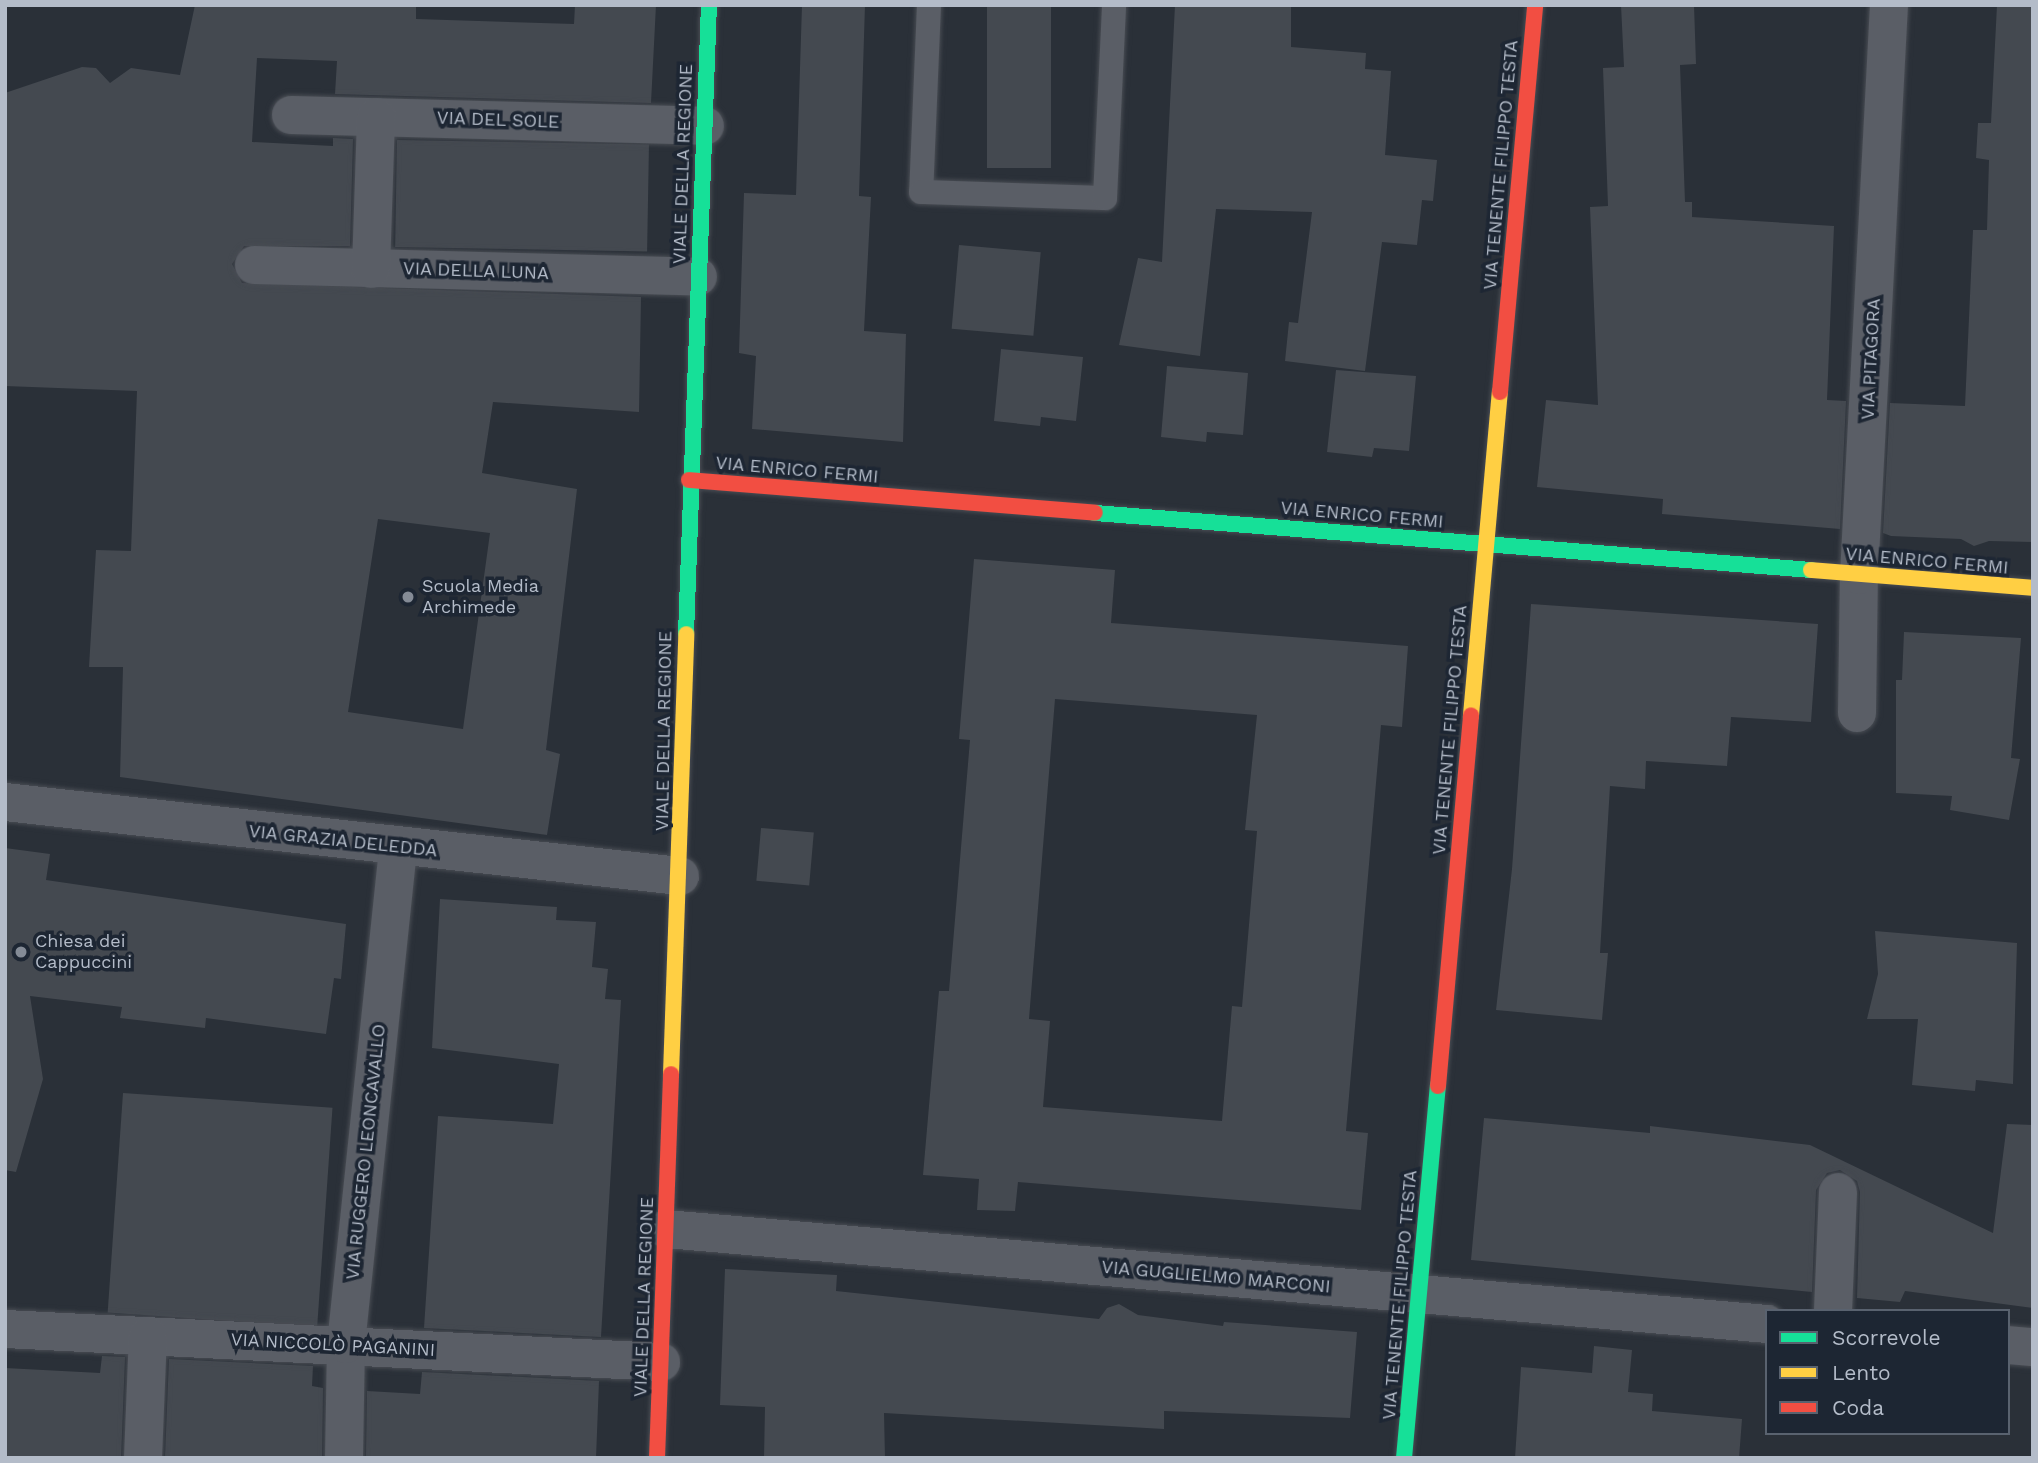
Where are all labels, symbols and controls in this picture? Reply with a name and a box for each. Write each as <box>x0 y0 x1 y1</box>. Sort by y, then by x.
street label: VIA TENENTE FILIPPO TESTA <box>1479 38 1523 292</box>
street label: VIALE DELLA REGIONE <box>669 63 697 265</box>
street label: VIA DEL SOLE <box>436 107 560 133</box>
street label: VIA DELLA LUNA <box>402 258 550 284</box>
street label: VIA PITAGORA <box>1857 297 1885 421</box>
street label: VIA ENRICO FERMI <box>714 452 880 488</box>
street label: VIA ENRICO FERMI <box>1279 497 1445 533</box>
street label: VIA ENRICO FERMI <box>1844 543 2010 579</box>
place label: Scuola Media Archimede <box>422 576 539 618</box>
marker: Scuola Media Archimede <box>400 589 416 605</box>
street label: VIA TENENTE FILIPPO TESTA <box>1428 603 1472 857</box>
street label: VIALE DELLA REGIONE <box>651 630 677 832</box>
street label: VIA GRAZIA DELEDDA <box>247 820 439 862</box>
place label: Chiesa dei Cappuccini <box>35 931 132 974</box>
marker: Chiesa dei Cappuccini <box>13 944 29 960</box>
street label: VIA RUGGERO LEONCAVALLO <box>342 1023 390 1281</box>
street label: VIA TENENTE FILIPPO TESTA <box>1378 1168 1422 1422</box>
street label: VIALE DELLA REGIONE <box>630 1196 658 1398</box>
street label: VIA GUGLIELMO MARCONI <box>1100 1256 1332 1298</box>
legend <box>1765 1309 2010 1435</box>
text: Scorrevole <box>1832 1325 1941 1350</box>
street label: VIA NICCOLÒ PAGANINI <box>230 1329 436 1361</box>
text: Lento <box>1832 1360 1891 1385</box>
text: Coda <box>1832 1395 1884 1420</box>

